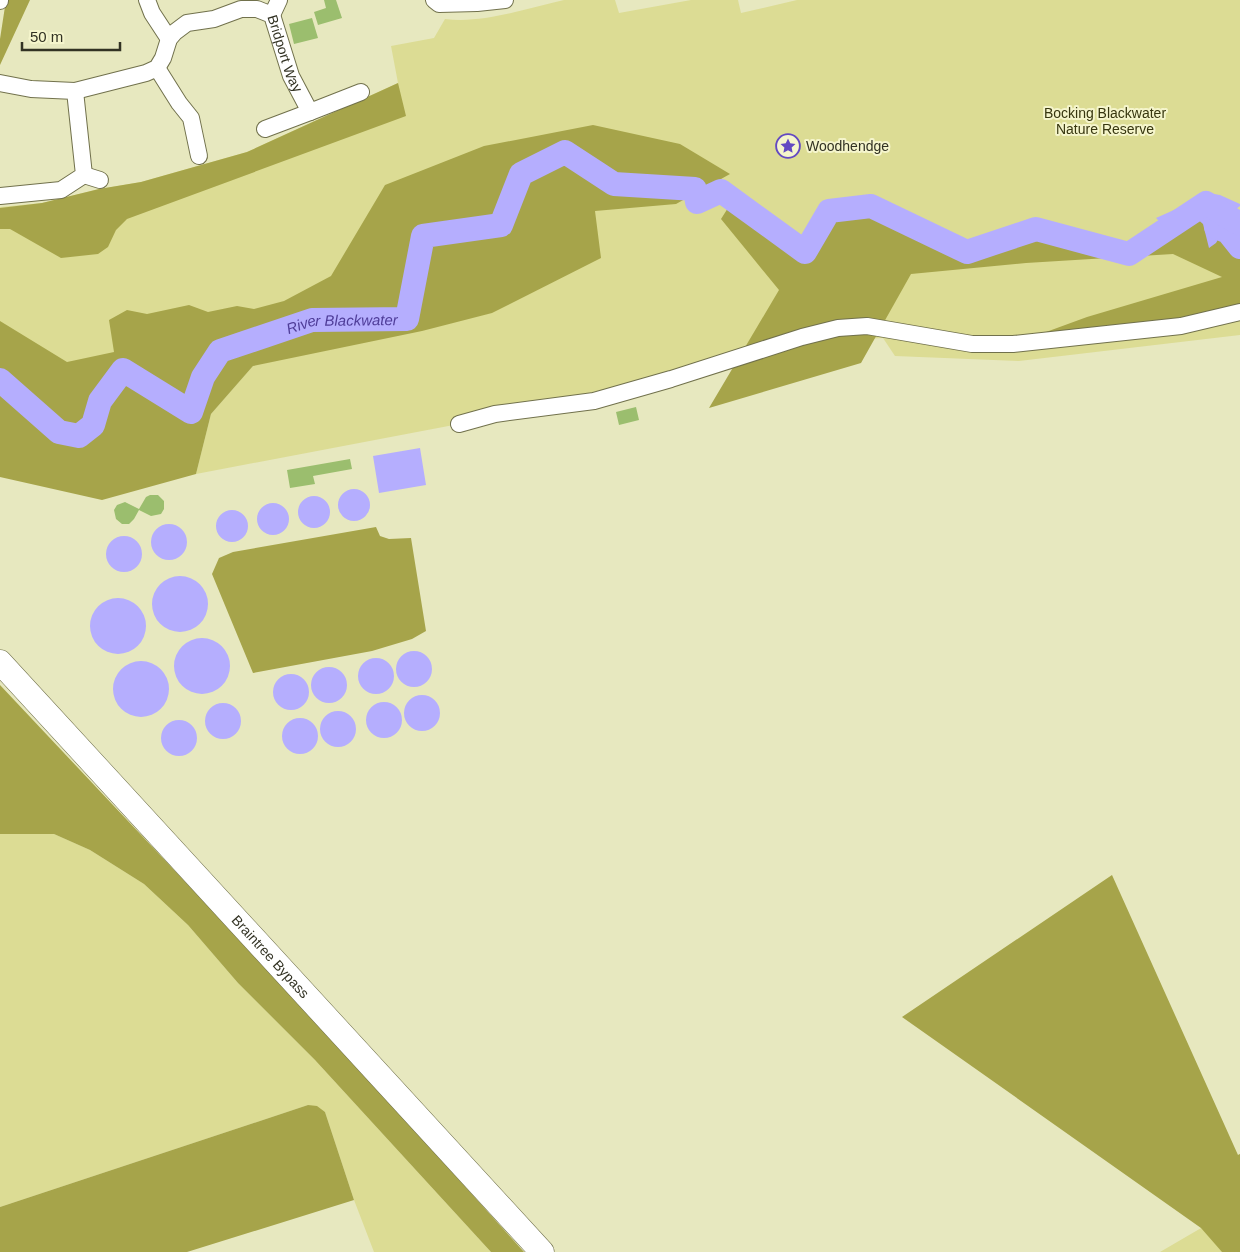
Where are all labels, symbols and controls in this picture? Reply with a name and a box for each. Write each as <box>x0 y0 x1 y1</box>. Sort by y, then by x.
street label: Bridport Way <box>264 13 306 95</box>
scale bar <box>22 20 120 52</box>
text: 50 m <box>30 28 63 45</box>
park label: Bocking Blackwater Nature Reserve <box>1044 105 1166 137</box>
place icon: Woodhendge <box>775 133 801 159</box>
place label: Woodhendge <box>806 138 889 154</box>
water label: River Blackwater <box>284 311 399 337</box>
street label: Braintree Bypass <box>229 912 313 1001</box>

